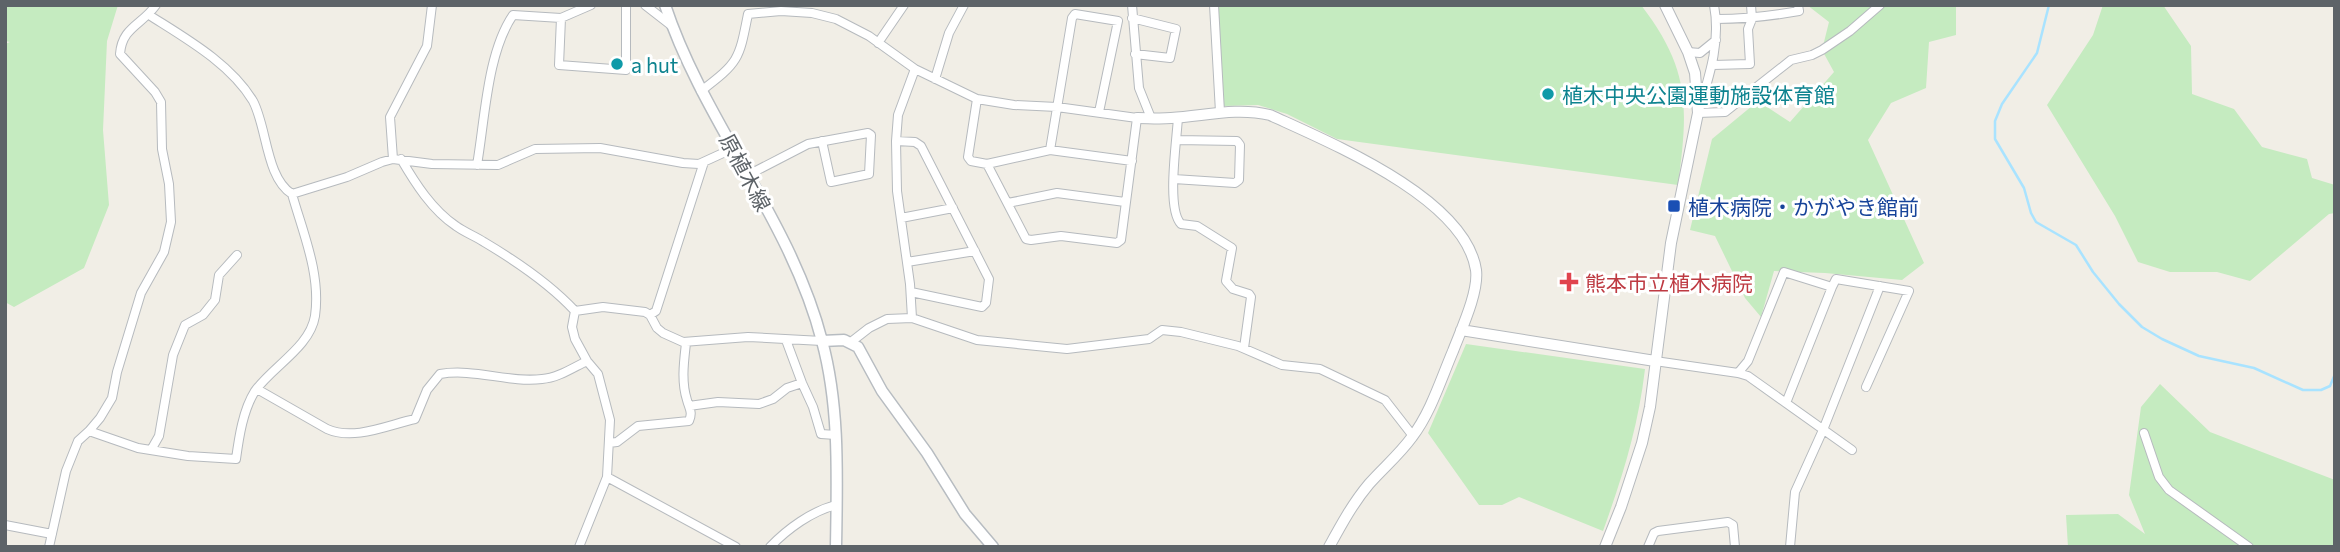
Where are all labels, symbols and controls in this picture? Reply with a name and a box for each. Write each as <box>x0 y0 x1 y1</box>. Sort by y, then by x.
place label: a hut <box>631 52 678 77</box>
marker: a hut <box>609 56 625 72</box>
place label: 植木中央公園運動施設体育館 <box>1562 82 1835 107</box>
marker: 植木中央公園運動施設体育館 <box>1540 86 1556 102</box>
street label: 原植木線 <box>715 129 777 215</box>
place label: 植木病院・かがやき館前 <box>1688 194 1919 219</box>
marker: 植木病院・かがやき館前 <box>1666 198 1682 214</box>
place label: 熊本市立植木病院 <box>1585 270 1753 295</box>
marker: 熊本市立植木病院 <box>1559 272 1579 292</box>

